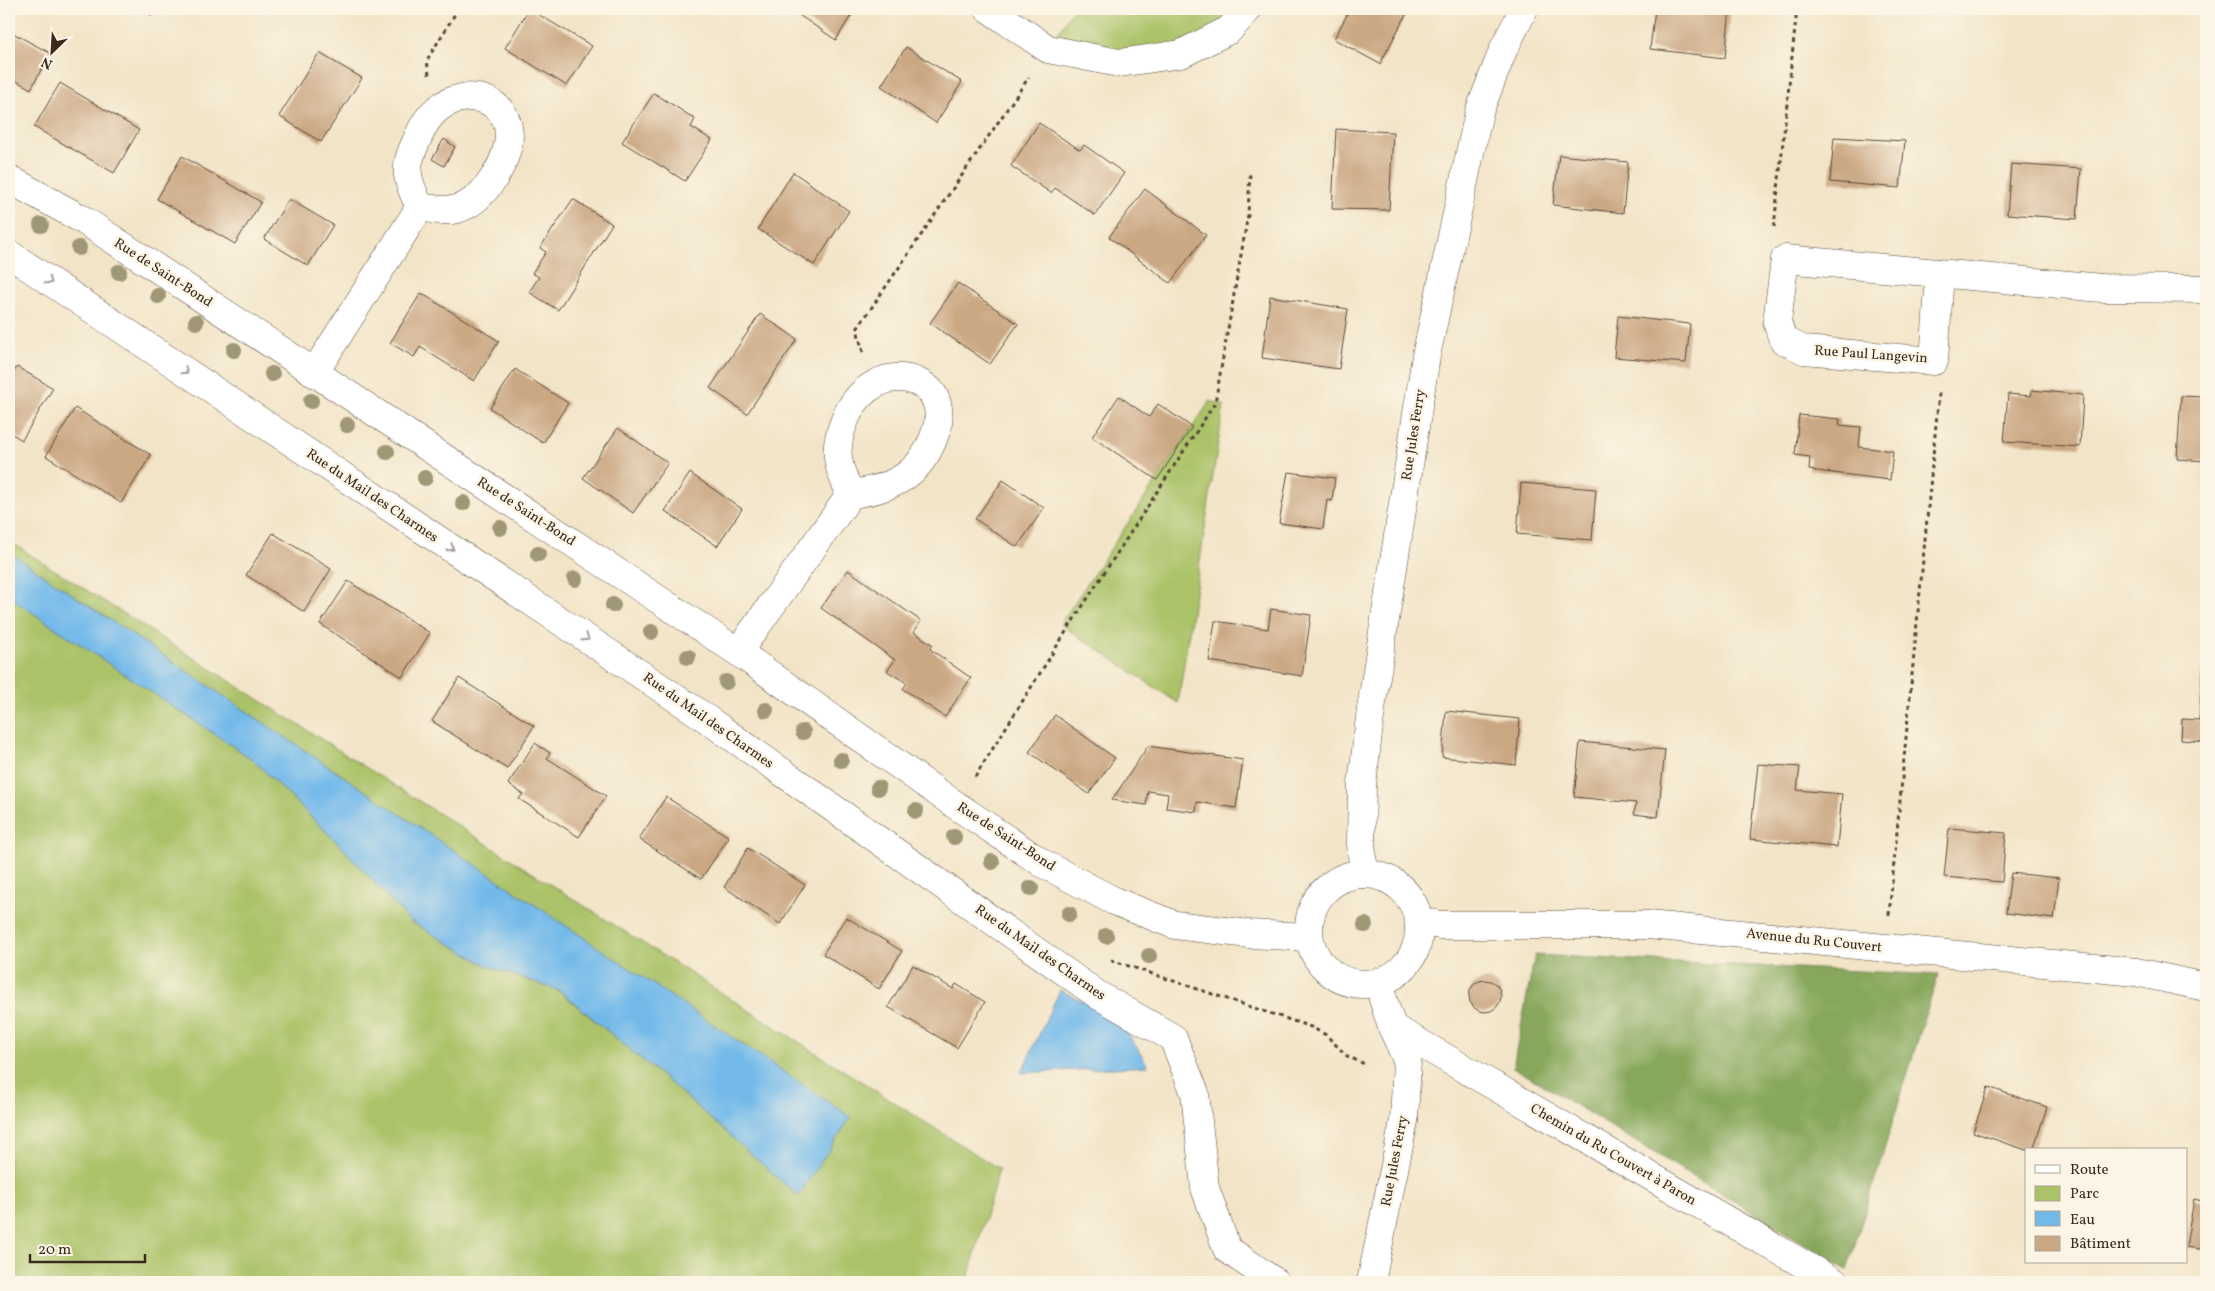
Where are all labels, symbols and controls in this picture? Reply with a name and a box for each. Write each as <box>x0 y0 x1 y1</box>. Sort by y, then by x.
north arrow <box>28 28 78 78</box>
text: N <box>39 52 56 73</box>
street label: Rue de Saint-Bond <box>110 234 216 312</box>
one-way arrow <box>44 275 53 284</box>
street label: Rue Paul Langevin <box>1814 342 1928 368</box>
one-way arrow <box>179 365 188 374</box>
street label: Rue Jules Ferry <box>1397 388 1431 482</box>
street label: Rue du Mail des Charmes <box>302 445 442 547</box>
street label: Rue de Saint-Bond <box>473 473 579 551</box>
one-way arrow <box>445 542 455 551</box>
one-way arrow <box>581 632 590 641</box>
street label: Rue du Mail des Charmes <box>639 669 777 773</box>
street label: Rue de Saint-Bond <box>953 798 1059 876</box>
street label: Rue du Mail des Charmes <box>971 901 1109 1005</box>
street label: Avenue du Ru Couvert <box>1745 924 1883 958</box>
street label: Chemin du Ru Couvert à Paron <box>1526 1100 1700 1210</box>
street label: Rue Jules Ferry <box>1377 1114 1413 1208</box>
legend <box>2025 1148 2188 1264</box>
text: Route <box>2070 1160 2109 1181</box>
text: Parc <box>2070 1184 2099 1205</box>
text: Eau <box>2070 1210 2095 1231</box>
scale bar <box>30 1231 145 1263</box>
text: Bâtiment <box>2070 1234 2131 1255</box>
text: 20 m <box>38 1240 71 1261</box>

